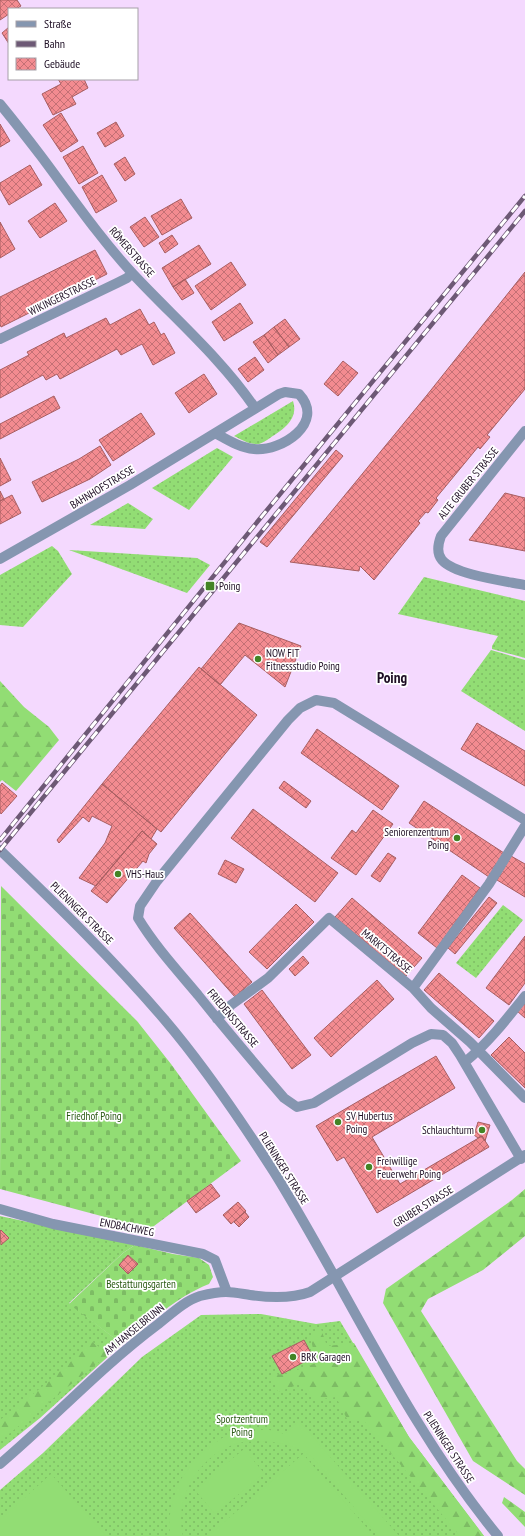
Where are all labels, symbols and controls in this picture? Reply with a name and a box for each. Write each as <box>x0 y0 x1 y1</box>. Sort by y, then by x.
legend <box>8 8 138 80</box>
text: Straße <box>44 16 71 31</box>
text: Bahn <box>44 36 65 51</box>
text: Gebäude <box>44 56 80 71</box>
street label: RÖMERSTRASSE <box>106 224 158 280</box>
street label: WIKINGERSTRASSE <box>26 274 98 318</box>
street label: ALTE GRUBER STRASSE <box>435 444 501 522</box>
street label: BAHNHOFSTRASSE <box>67 462 137 512</box>
place label: Poing <box>219 579 241 593</box>
marker: Poing <box>204 580 216 592</box>
place label: NOW FIT Fitnessstudio Poing <box>266 646 340 673</box>
marker: NOW FIT Fitnessstudio Poing <box>253 654 263 664</box>
district label: Poing <box>377 668 407 687</box>
place label: Seniorenzentrum Poing <box>384 825 449 852</box>
marker: Seniorenzentrum Poing <box>452 833 462 843</box>
place label: VHS-Haus <box>125 867 164 881</box>
marker: VHS-Haus <box>113 869 123 879</box>
street label: PLIENINGER STRASSE <box>48 879 116 947</box>
street label: MARKTSTRASSE <box>359 926 415 976</box>
street label: FRIEDENSSTRASSE <box>204 986 262 1050</box>
park label: Friedhof Poing <box>66 1109 122 1123</box>
place label: SV Hubertus Poing <box>346 1109 393 1136</box>
marker: SV Hubertus Poing <box>333 1117 343 1127</box>
place label: Schlauchturm <box>422 1123 474 1137</box>
marker: Schlauchturm <box>477 1125 487 1135</box>
street label: PLIENINGER STRASSE <box>256 1129 312 1207</box>
place label: Freiwillige Feuerwehr Poing <box>377 1154 441 1181</box>
marker: Freiwillige Feuerwehr Poing <box>364 1162 374 1172</box>
street label: GRUBER STRASSE <box>390 1182 456 1230</box>
street label: ENDBACHWEG <box>99 1215 155 1239</box>
park label: Bestattungsgarten <box>106 1277 176 1291</box>
street label: AM HANSELBRUNN <box>101 1300 167 1358</box>
place label: BRK Garagen <box>301 1350 350 1364</box>
marker: BRK Garagen <box>288 1352 298 1362</box>
street label: PLIENINGER STRASSE <box>421 1408 478 1486</box>
park label: Sportzentrum Poing <box>216 1412 268 1439</box>

